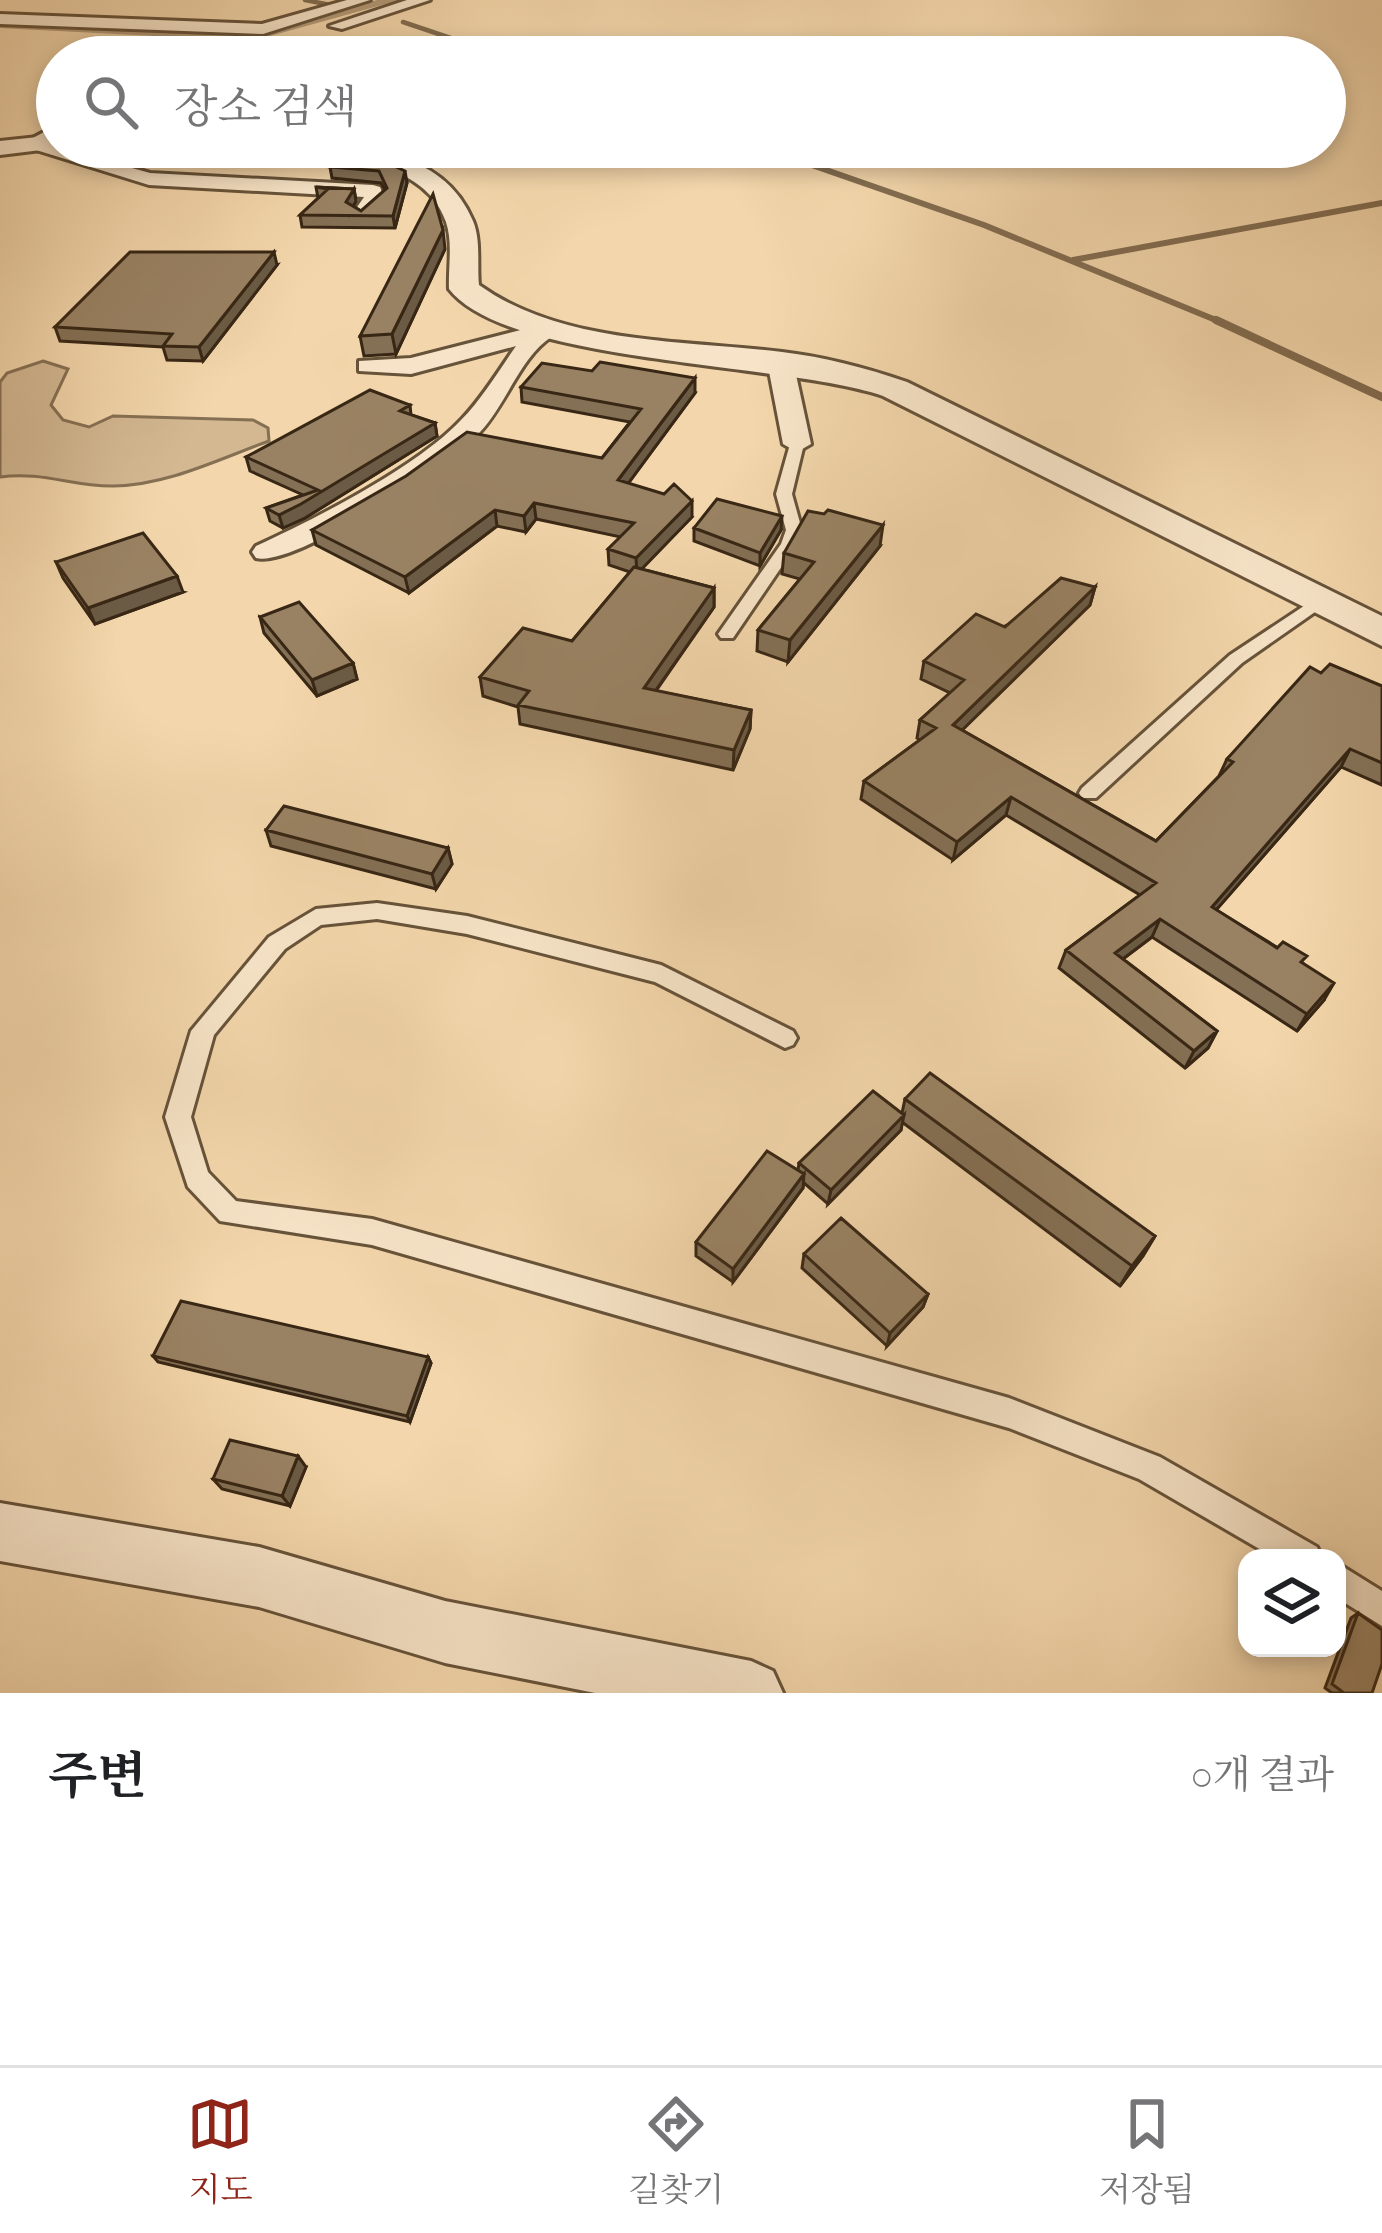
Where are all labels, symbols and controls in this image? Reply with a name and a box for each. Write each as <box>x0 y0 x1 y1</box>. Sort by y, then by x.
search box <box>36 36 1346 168</box>
icon: search <box>78 69 144 135</box>
text: 장소 검색 <box>174 81 358 134</box>
map controls <box>1238 1549 1346 1657</box>
button: layers <box>1238 1549 1346 1657</box>
text: 주변 <box>48 1746 147 1806</box>
text: 0개 결과 <box>1191 1752 1334 1798</box>
tab: 지도 <box>187 2091 253 2210</box>
tab: 길찾기 <box>628 2091 724 2210</box>
tab: 저장됨 <box>1099 2091 1195 2210</box>

